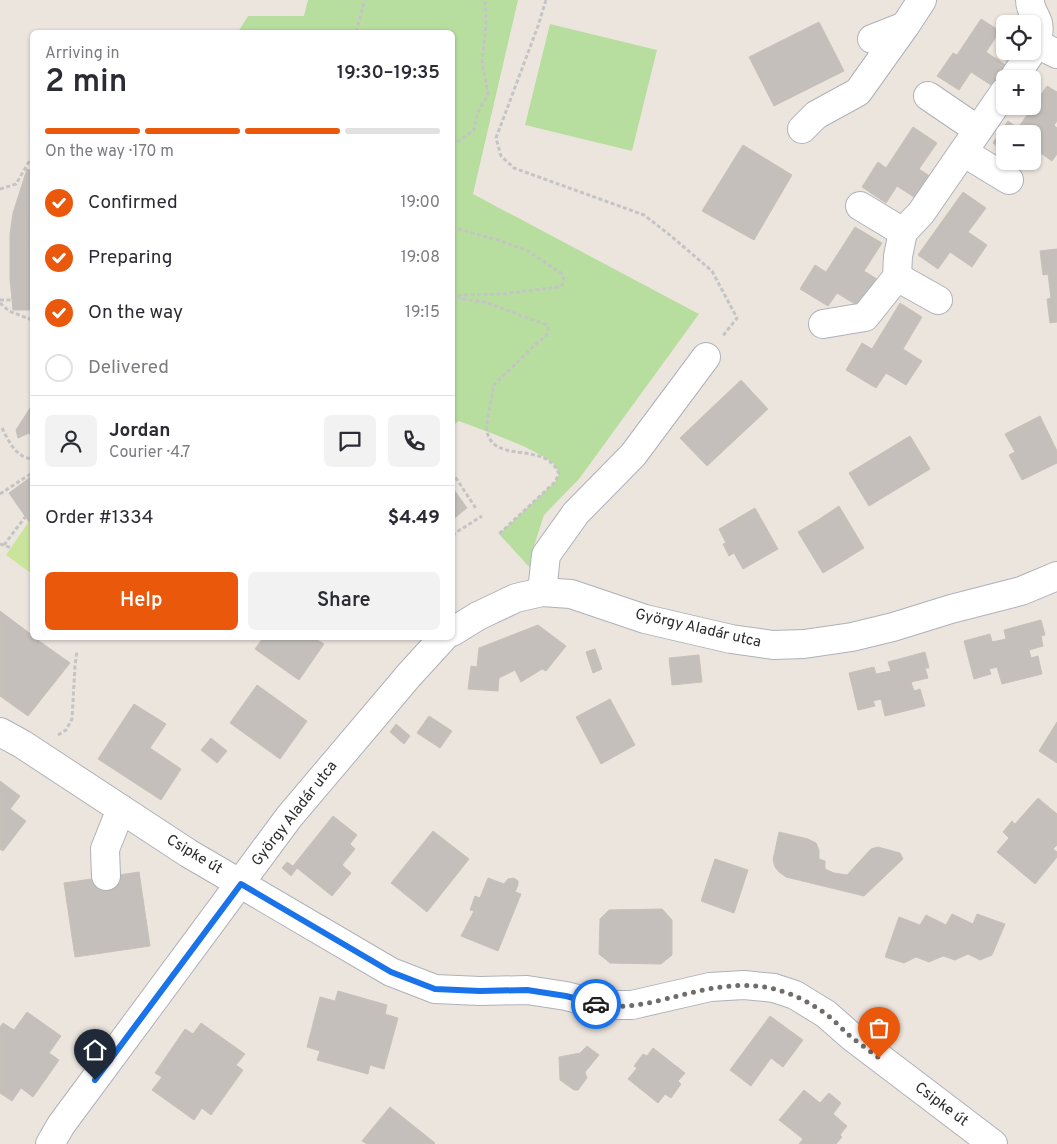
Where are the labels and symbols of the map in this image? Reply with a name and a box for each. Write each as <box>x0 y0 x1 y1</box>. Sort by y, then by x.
street label: György Aladár utca <box>633 605 763 653</box>
street label: György Aladár utca <box>248 757 342 871</box>
street label: Csipke út <box>162 831 226 879</box>
courier <box>571 979 621 1029</box>
pin <box>858 1007 900 1058</box>
pin <box>74 1029 116 1080</box>
street label: Csipke út <box>910 1079 972 1131</box>

